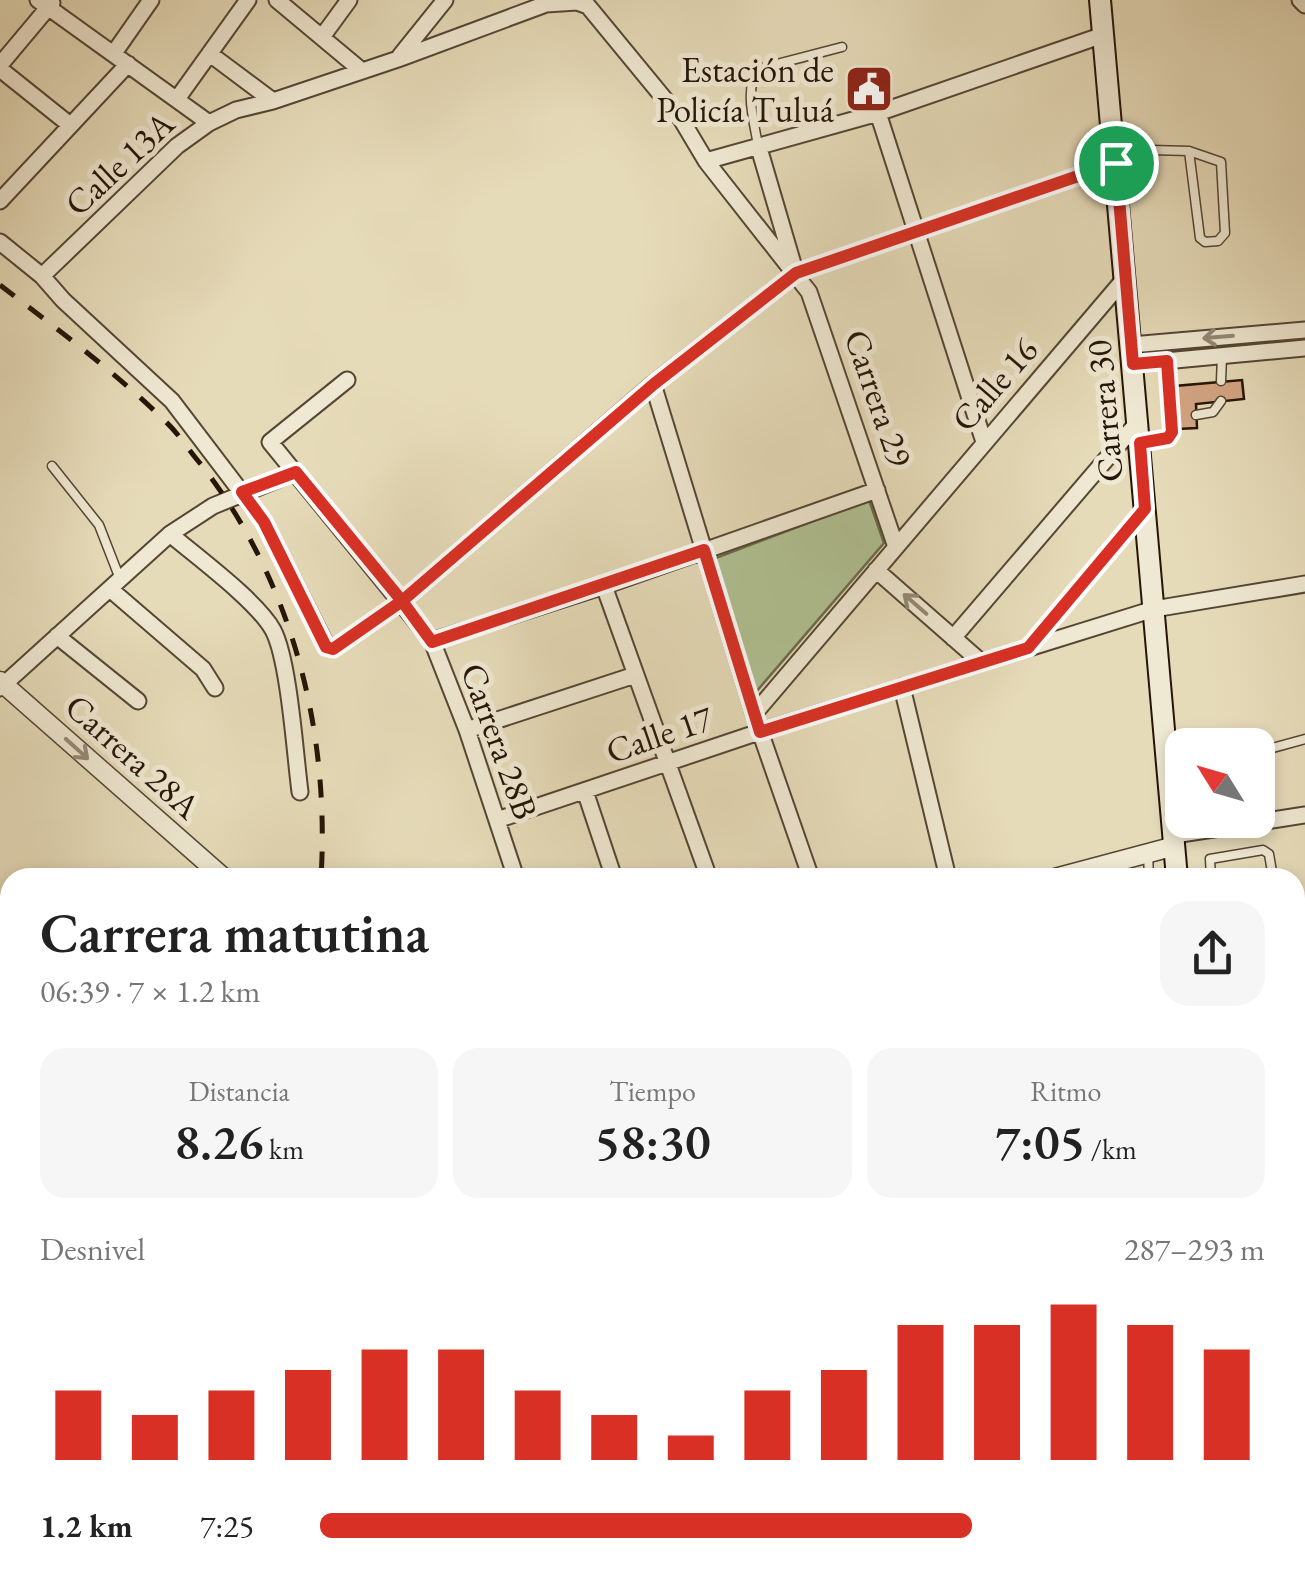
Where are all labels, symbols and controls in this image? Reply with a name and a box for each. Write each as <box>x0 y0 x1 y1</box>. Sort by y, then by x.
place label: Estación de Policía Tuluá <box>656 47 834 132</box>
public building icon: Estación de Policía Tuluá <box>843 63 895 115</box>
street label: Calle 13A <box>55 100 184 225</box>
pin <box>1074 121 1159 206</box>
icon: arrive <box>1089 136 1144 191</box>
street label: Carrera 29 <box>835 323 923 473</box>
street label: Calle 16 <box>941 328 1047 440</box>
one-way arrow <box>1203 328 1235 347</box>
street label: Carrera 30 <box>1075 338 1133 484</box>
one-way arrow <box>903 592 928 615</box>
street label: Carrera 28B <box>451 657 549 825</box>
street label: Carrera 28A <box>56 684 210 829</box>
street label: Calle 17 <box>600 695 718 773</box>
north arrow <box>1165 728 1275 838</box>
map controls <box>1165 728 1275 838</box>
one-way arrow <box>64 737 89 760</box>
text: Carrera matutina <box>40 897 429 968</box>
button: share <box>1160 901 1265 1006</box>
text: 06:39 · 7 × 1.2 km <box>40 970 260 1012</box>
text: Distancia <box>189 1073 290 1109</box>
text: Tiempo <box>609 1073 696 1109</box>
text: Ritmo <box>1030 1073 1101 1109</box>
text: 8.26 <box>174 1109 263 1174</box>
text: 58:30 <box>594 1109 711 1174</box>
text: 7:05 <box>995 1109 1085 1174</box>
text: km <box>263 1131 304 1167</box>
text: /km <box>1085 1131 1137 1167</box>
text: Desnivel <box>40 1228 145 1270</box>
text: 287–293 m <box>1124 1228 1265 1270</box>
text: 1.2 km <box>40 1505 133 1547</box>
text: 7:25 <box>200 1505 254 1547</box>

